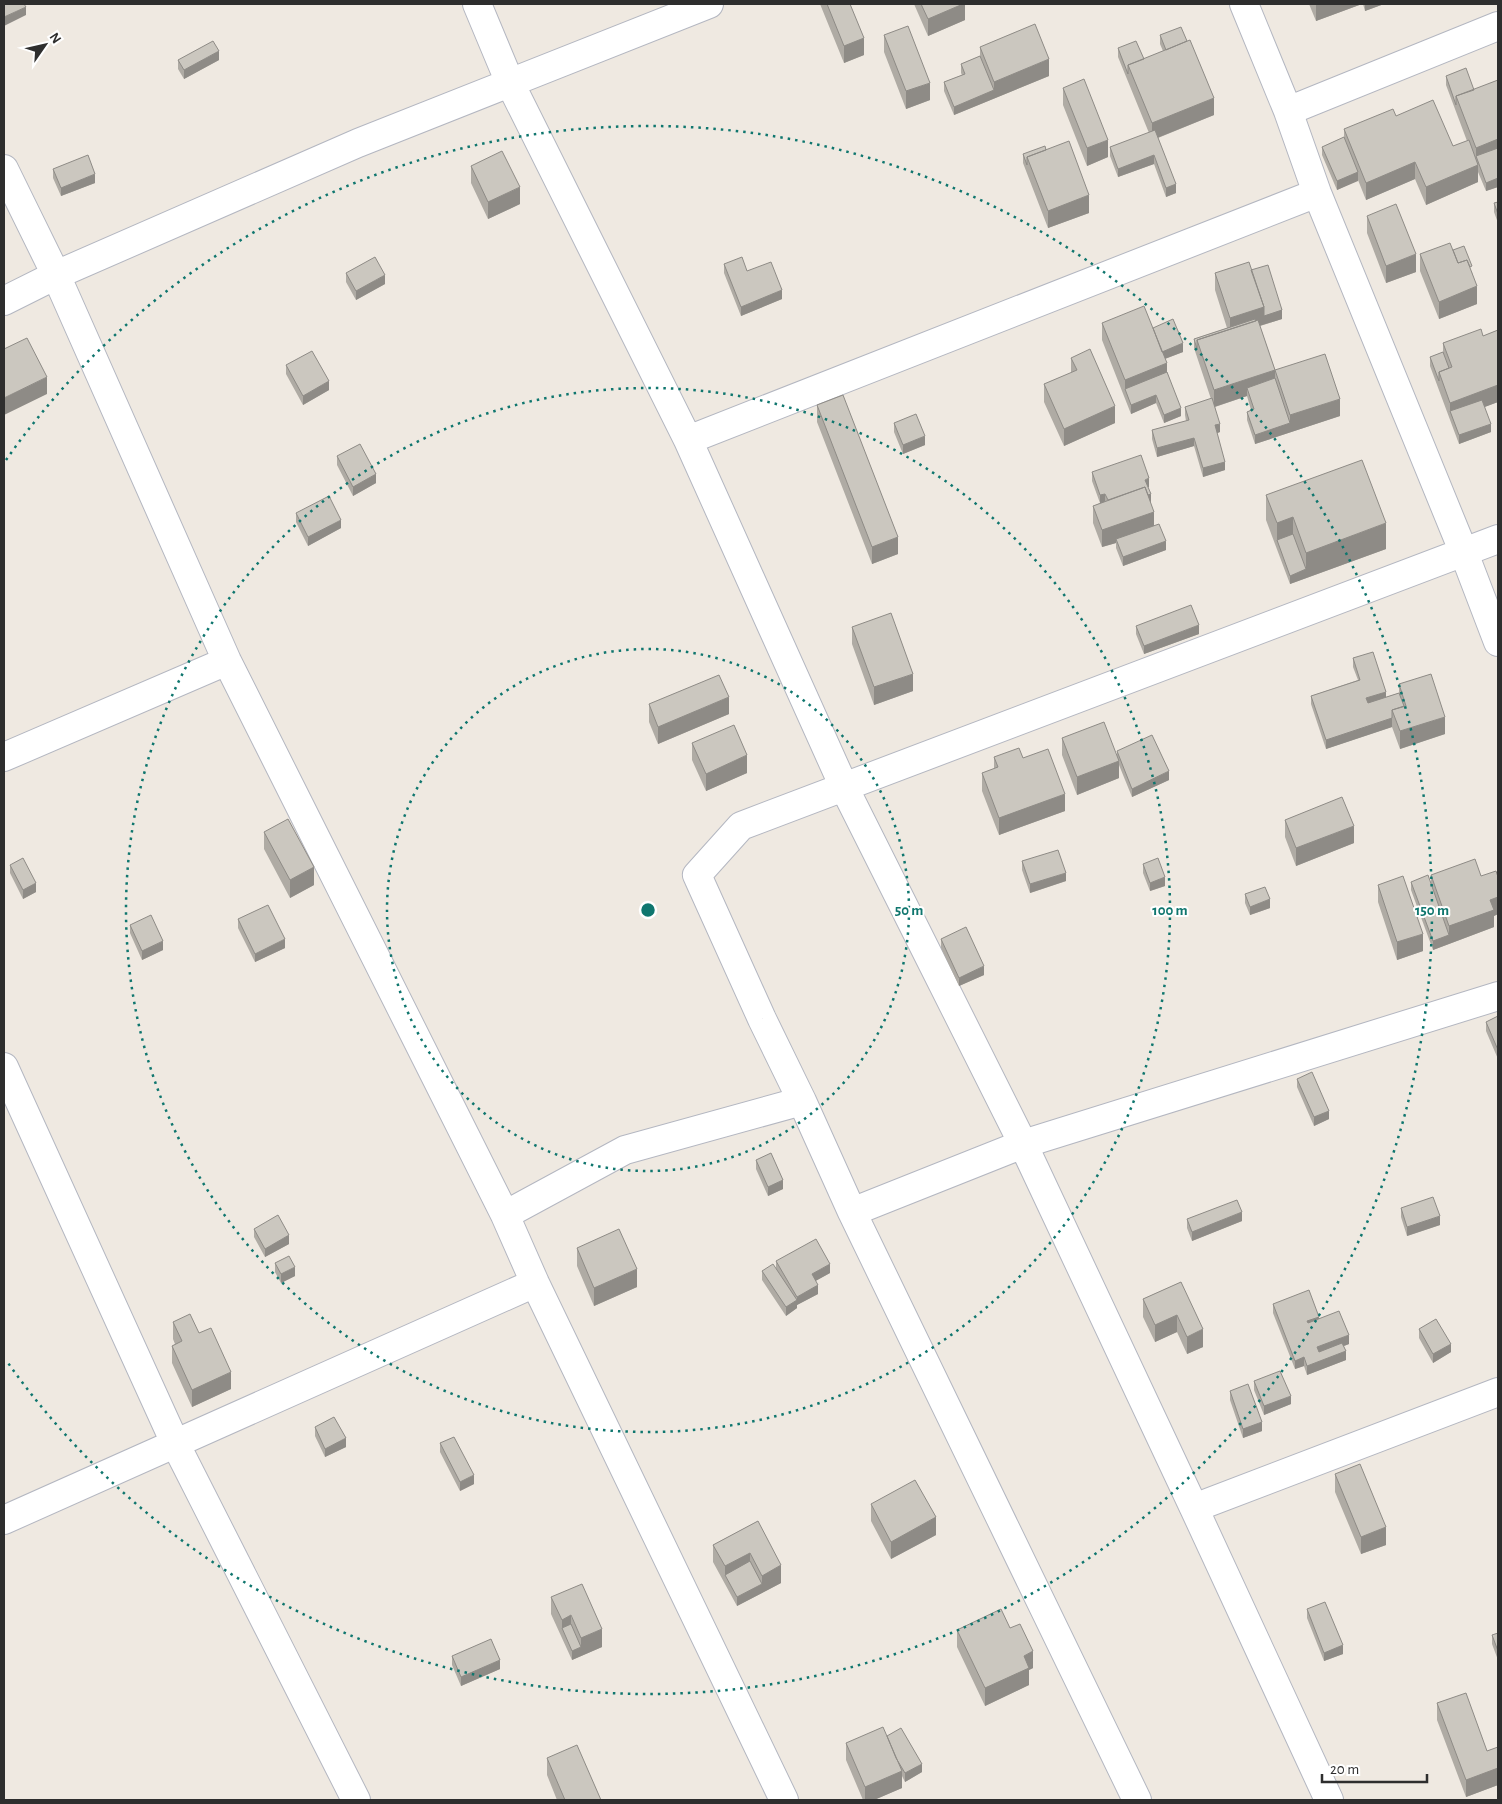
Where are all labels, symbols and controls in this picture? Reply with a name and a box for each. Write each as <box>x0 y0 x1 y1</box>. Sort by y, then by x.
north arrow <box>20 20 70 70</box>
text: N <box>46 30 63 46</box>
centre of rings <box>639 901 657 919</box>
text: 50 m <box>895 903 923 918</box>
text: 100 m <box>1152 903 1188 918</box>
text: 150 m <box>1415 903 1449 918</box>
scale bar <box>1322 1752 1427 1784</box>
text: 20 m <box>1330 1762 1359 1777</box>

